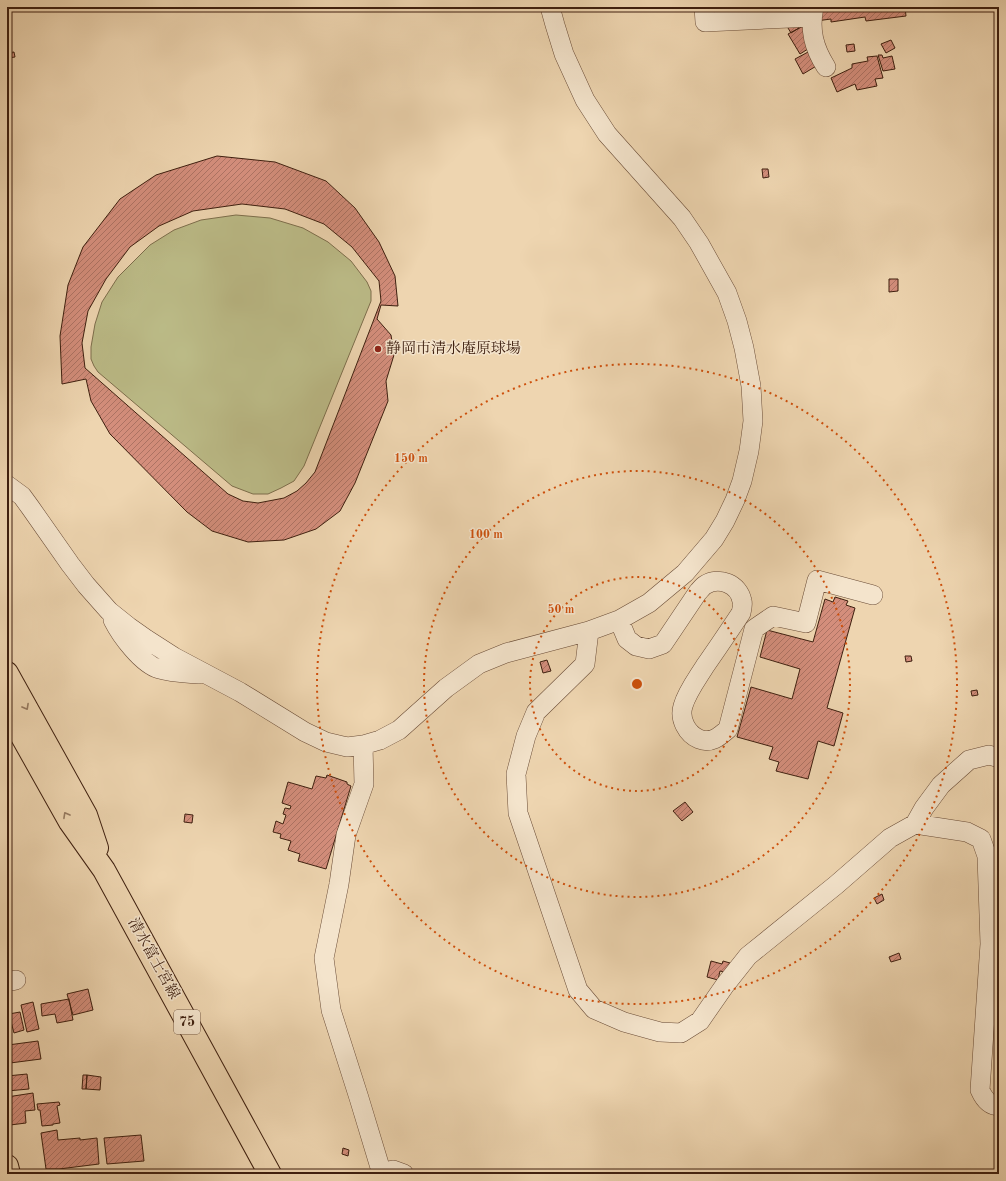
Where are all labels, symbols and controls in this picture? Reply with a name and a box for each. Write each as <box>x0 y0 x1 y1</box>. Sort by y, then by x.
place label: 静岡市清水庵原球場 <box>386 340 521 357</box>
marker: 静岡市清水庵原球場 <box>373 344 383 354</box>
text: 150 m <box>394 452 428 465</box>
text: 100 m <box>469 529 503 541</box>
text: 50 m <box>548 603 575 616</box>
centre of rings <box>630 677 644 691</box>
one-way arrow <box>21 703 29 710</box>
one-way arrow <box>63 812 70 819</box>
street label: 清水富士宮線 <box>125 915 183 1002</box>
road number: 75 <box>174 1010 200 1034</box>

